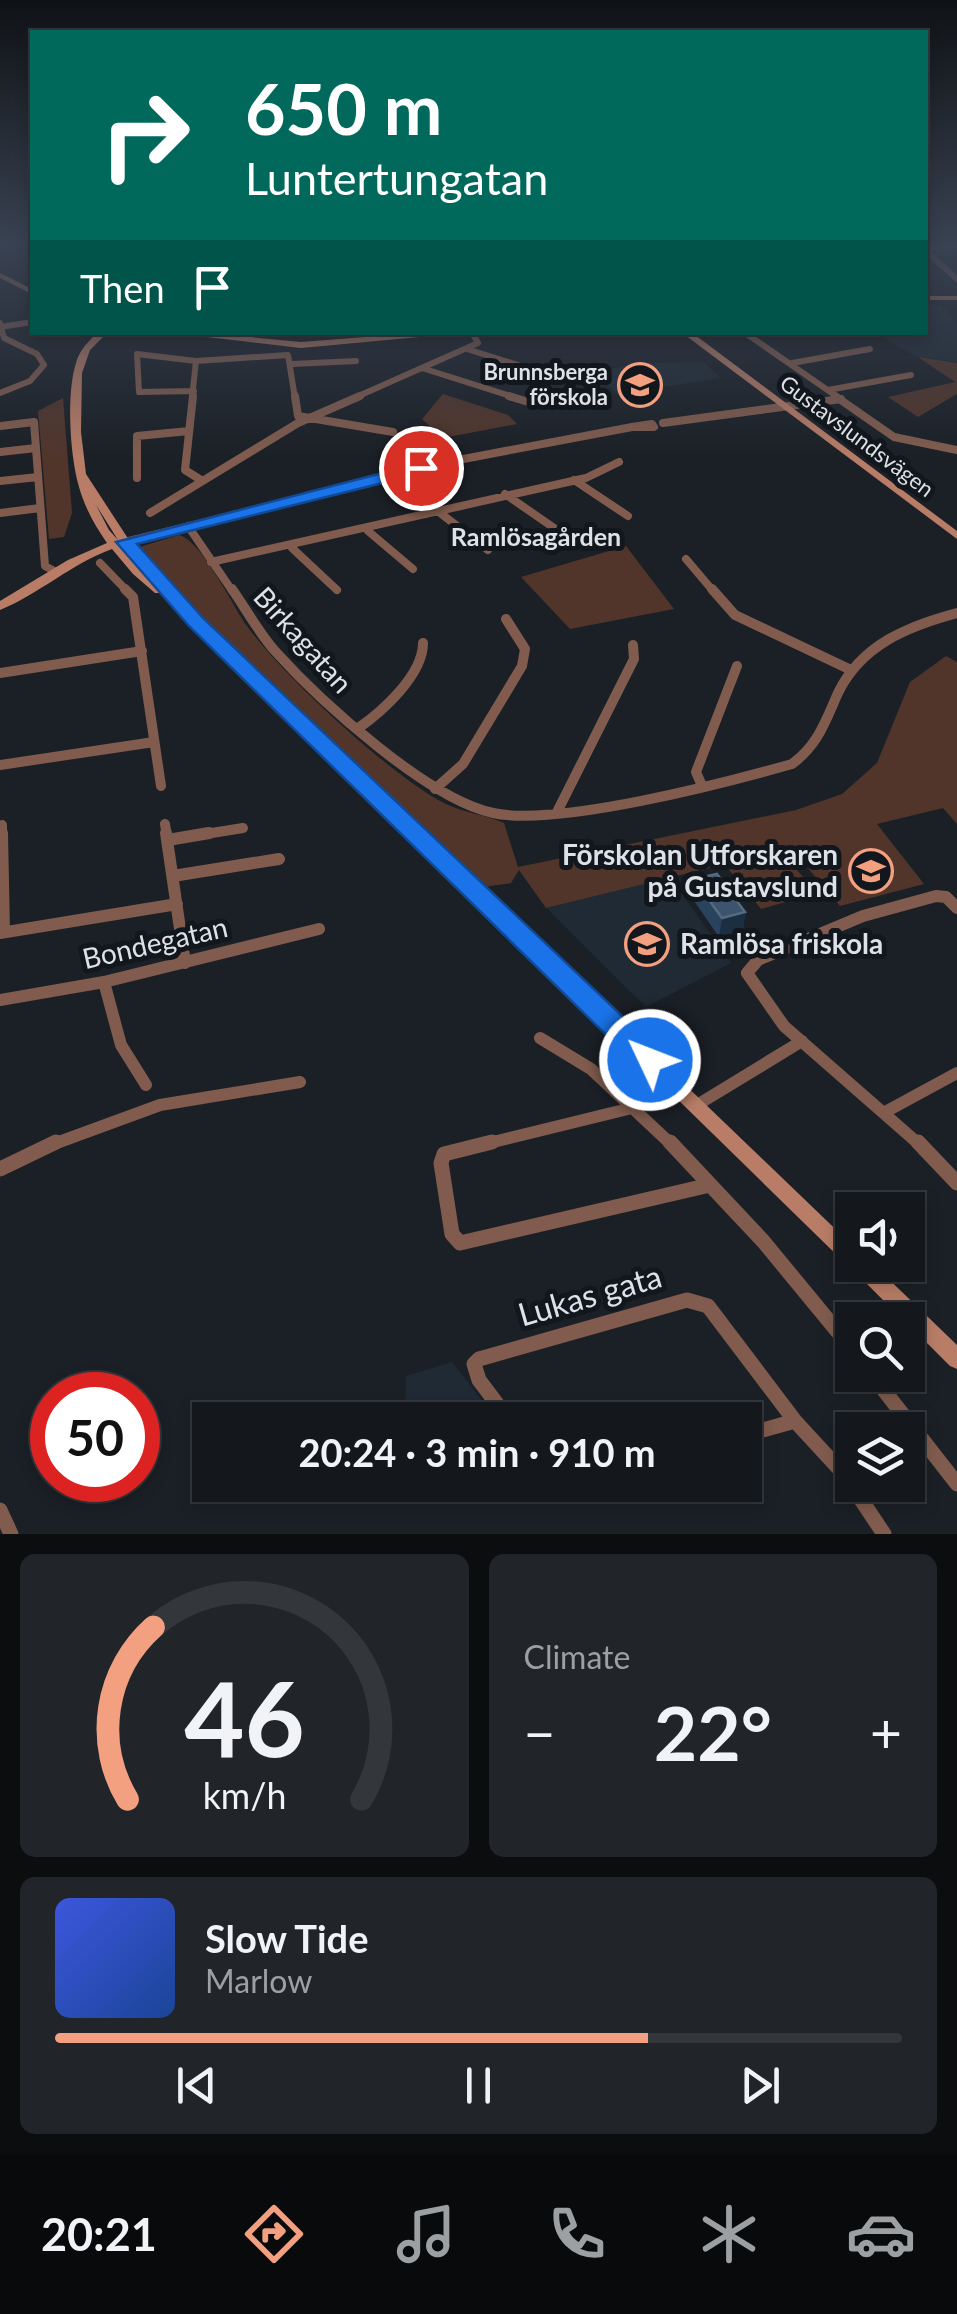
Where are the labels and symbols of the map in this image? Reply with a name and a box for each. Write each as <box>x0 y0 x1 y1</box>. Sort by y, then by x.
place label: Brunnsberga förskola <box>484 358 608 410</box>
school or university icon: Brunnsberga förskola <box>617 362 663 408</box>
street label: Gustavslundsvägen <box>775 369 940 502</box>
pin <box>379 426 464 511</box>
district label: Ramlösagården <box>451 521 621 551</box>
street label: Birkagatan <box>247 579 360 699</box>
place label: Förskolan Utforskaren på Gustavslund <box>562 837 838 903</box>
school or university icon: Förskolan Utforskaren på Gustavslund <box>848 848 894 894</box>
street label: Bondegatan <box>79 909 231 975</box>
school or university icon: Ramlösa friskola <box>624 921 670 967</box>
place label: Ramlösa friskola <box>680 926 883 960</box>
position arrow <box>598 1008 702 1112</box>
street label: Lukas gata <box>513 1256 666 1334</box>
speed limit sign: 50 <box>30 1372 160 1502</box>

